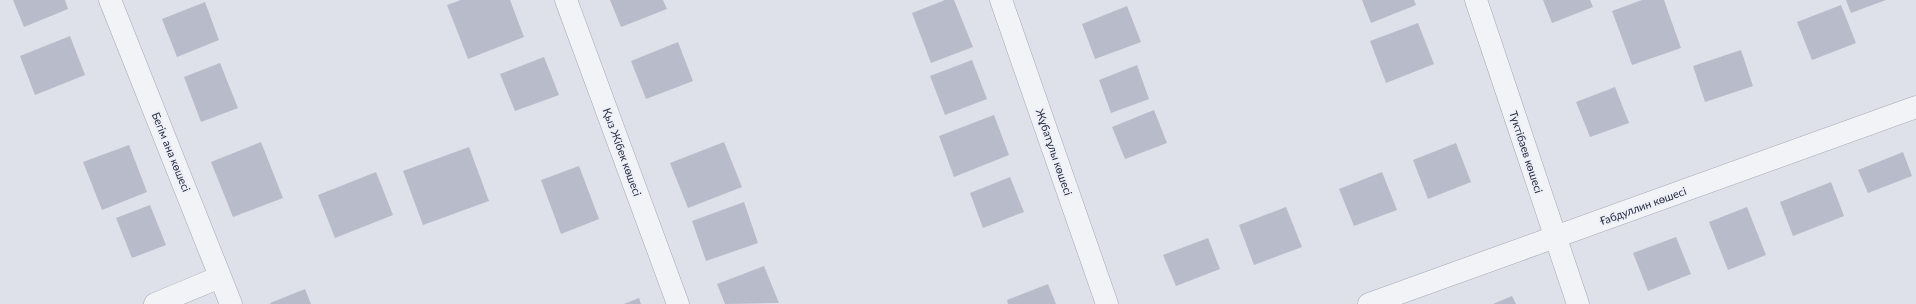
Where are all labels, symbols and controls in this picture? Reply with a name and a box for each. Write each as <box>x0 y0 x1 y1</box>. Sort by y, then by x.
street label: Қыз Жібек көшесі <box>601 106 645 198</box>
street label: Жұбатұлы көшесі <box>1034 107 1075 197</box>
street label: Түктібаев көшесі <box>1507 109 1546 195</box>
street label: Бегім ана көшесі <box>150 110 194 194</box>
street label: Ғабдуллин көшесі <box>1598 184 1688 227</box>

